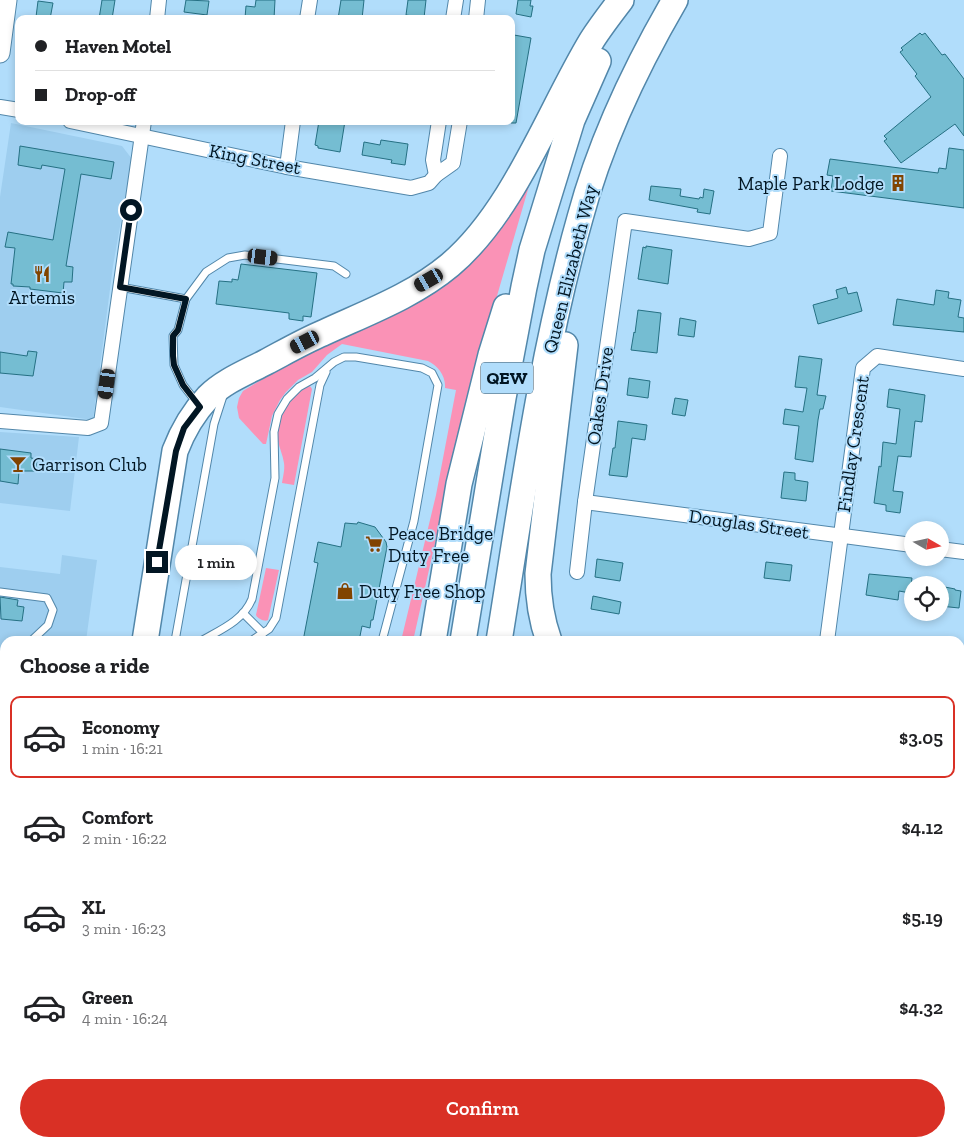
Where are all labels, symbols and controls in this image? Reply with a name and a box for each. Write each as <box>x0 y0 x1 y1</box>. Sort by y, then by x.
text: Haven Motel <box>65 35 171 58</box>
text: Drop-off <box>65 83 136 106</box>
street label: King Street <box>207 139 303 179</box>
place label: Maple Park Lodge <box>738 172 884 195</box>
building icon: Maple Park Lodge <box>888 173 908 193</box>
street label: Queen Elizabeth Way <box>538 182 602 356</box>
route start <box>120 199 142 221</box>
car <box>247 248 278 266</box>
restaurant icon: Artemis <box>32 264 52 284</box>
car <box>412 266 445 294</box>
place label: Artemis <box>9 286 75 309</box>
car <box>288 329 321 355</box>
street label: Oakes Drive <box>582 345 618 447</box>
road number: QEW <box>481 362 533 393</box>
car <box>97 368 116 400</box>
street label: Findlay Crescent <box>832 374 874 514</box>
place label: Garrison Club <box>32 453 147 476</box>
bar icon: Garrison Club <box>8 454 28 474</box>
street label: Douglas Street <box>687 504 811 544</box>
north arrow <box>904 521 949 566</box>
map controls <box>904 521 949 621</box>
place label: Peace Bridge Duty Free <box>388 522 493 567</box>
supermarket icon: Peace Bridge Duty Free <box>364 534 384 554</box>
callout: 1 min <box>174 544 257 580</box>
route end <box>146 551 168 573</box>
text: 1 min <box>197 553 235 572</box>
button: locate <box>904 576 949 621</box>
place label: Duty Free Shop <box>359 580 485 603</box>
shop icon: Duty Free Shop <box>335 581 355 601</box>
text: Choose a ride <box>20 652 150 679</box>
icon: car <box>22 715 67 760</box>
text: Economy <box>82 716 160 739</box>
text: $3.05 <box>899 726 943 749</box>
text: 1 min · 16:21 <box>82 739 163 758</box>
icon: car <box>22 805 67 850</box>
text: Comfort <box>82 806 153 829</box>
text: $4.12 <box>901 816 943 839</box>
text: 2 min · 16:22 <box>82 829 167 848</box>
icon: car <box>22 895 67 940</box>
text: XL <box>82 896 105 919</box>
text: $5.19 <box>902 906 943 929</box>
text: 3 min · 16:23 <box>82 919 166 938</box>
icon: car <box>22 985 67 1030</box>
text: Green <box>82 986 133 1009</box>
text: $4.32 <box>899 996 943 1019</box>
text: 4 min · 16:24 <box>82 1009 168 1028</box>
button: Confirm <box>20 1079 945 1137</box>

